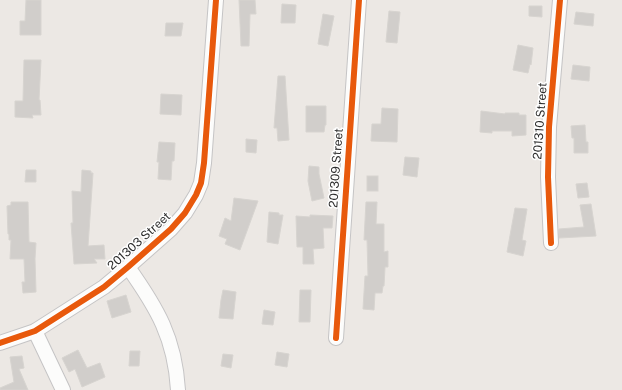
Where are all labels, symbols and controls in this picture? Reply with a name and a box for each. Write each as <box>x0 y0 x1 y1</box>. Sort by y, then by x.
street label: 201310 Street <box>530 82 550 160</box>
street label: 201309 Street <box>326 127 346 208</box>
street label: 201303 Street <box>105 209 174 273</box>

